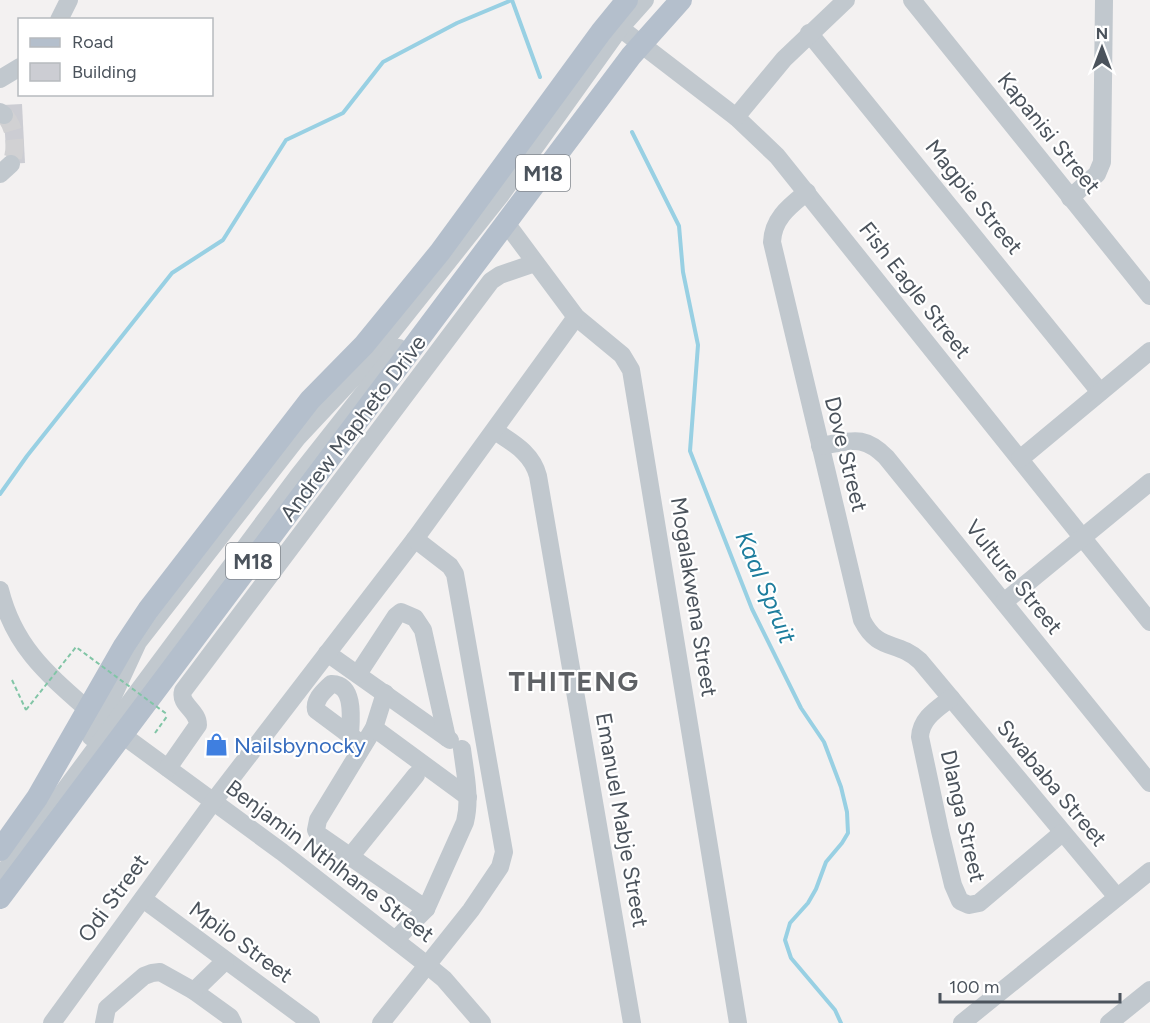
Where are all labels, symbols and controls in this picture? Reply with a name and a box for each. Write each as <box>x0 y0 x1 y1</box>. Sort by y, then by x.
legend <box>18 18 213 96</box>
north arrow <box>1072 18 1132 78</box>
text: N <box>1096 24 1108 43</box>
text: Road <box>72 31 113 53</box>
text: Building <box>72 61 137 83</box>
street label: Kapanisi Street <box>992 67 1106 199</box>
street label: Magpie Street <box>919 134 1029 260</box>
road number: M18 <box>516 155 570 191</box>
street label: Fish Eagle Street <box>853 216 977 364</box>
street label: Andrew Mapheto Drive <box>274 329 432 527</box>
street label: Dove Street <box>819 394 873 514</box>
street label: Mogalakwena Street <box>665 495 723 699</box>
street label: Vulture Street <box>960 514 1068 640</box>
water label: Kaal Spruit <box>729 526 803 648</box>
road number: M18 <box>226 543 280 579</box>
district label: THITENG <box>508 664 640 698</box>
street label: Emanuel Mabje Street <box>590 711 654 929</box>
street label: Swababa Street <box>991 714 1113 852</box>
shop icon: Nailsbynocky <box>203 732 229 758</box>
place label: Nailsbynocky <box>234 732 366 759</box>
street label: Dlanga Street <box>935 747 991 885</box>
street label: Benjamin Nthlhane Street <box>221 774 439 948</box>
street label: Odi Street <box>72 849 154 947</box>
street label: Mpilo Street <box>184 895 298 989</box>
scale bar <box>940 966 1120 1004</box>
text: 100 m <box>949 976 999 998</box>

